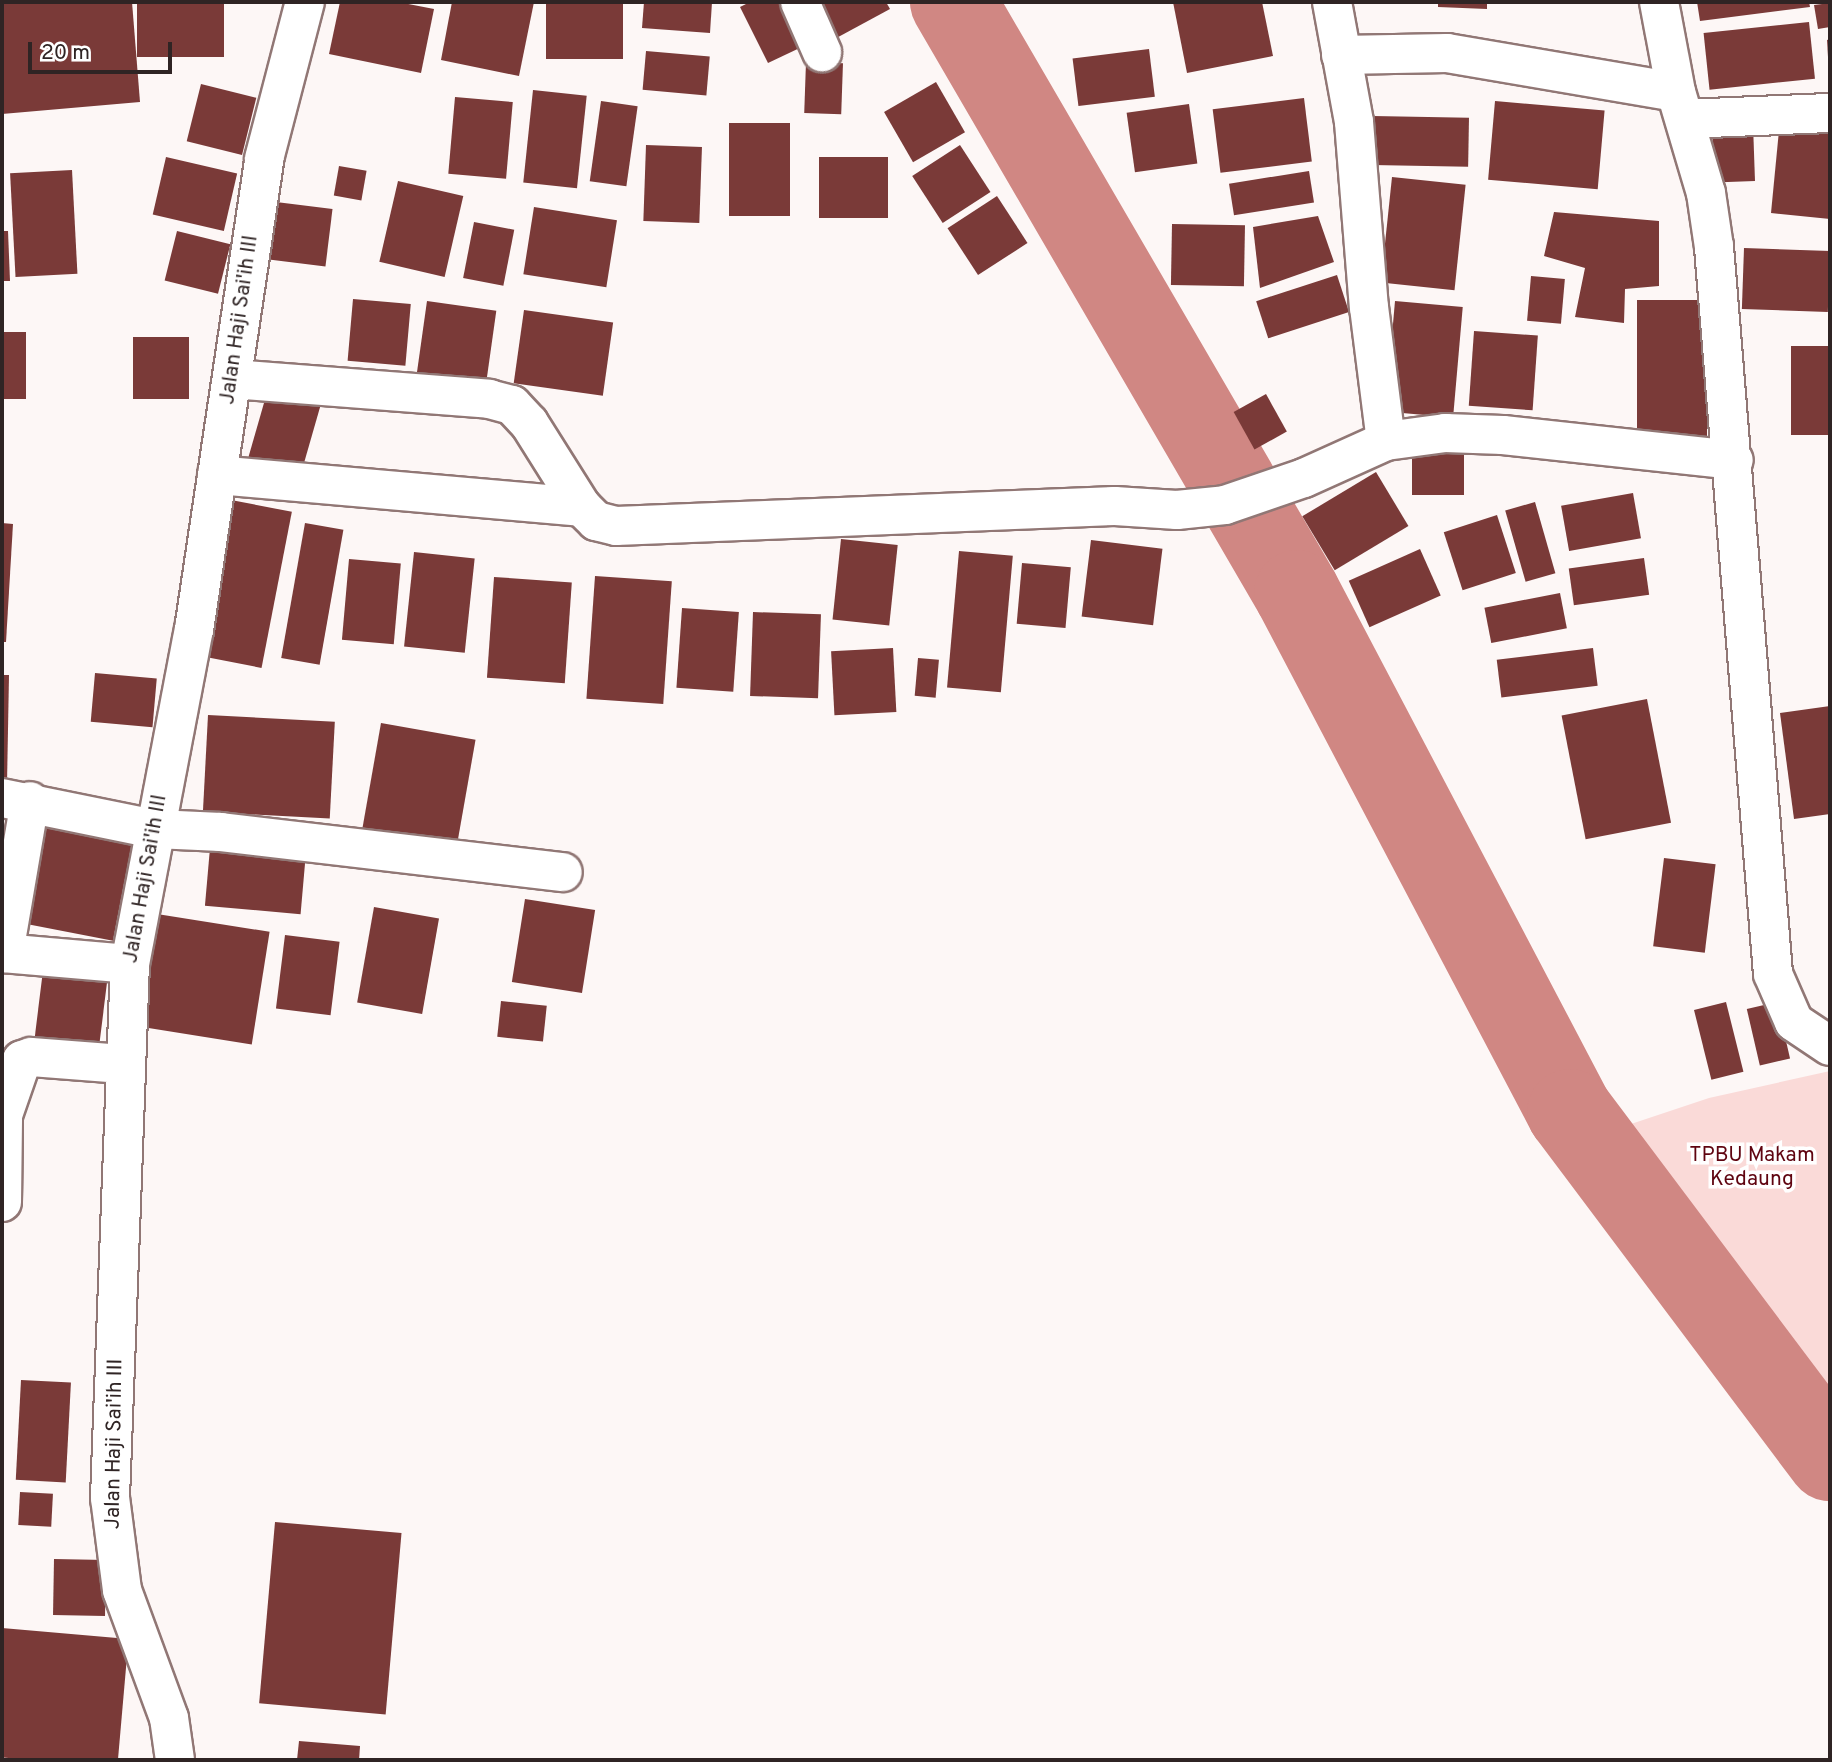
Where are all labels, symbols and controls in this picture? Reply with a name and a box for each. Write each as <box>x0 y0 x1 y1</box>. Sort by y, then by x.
scale bar <box>32 28 175 72</box>
text: 20 m <box>41 40 90 67</box>
street label: Jalan Haji Sai'ih III <box>216 234 264 406</box>
street label: Jalan Haji Sai'ih III <box>119 793 173 965</box>
park label: TPBU Makam Kedaung <box>1689 1143 1815 1193</box>
street label: Jalan Haji Sai'ih III <box>101 1358 129 1530</box>

